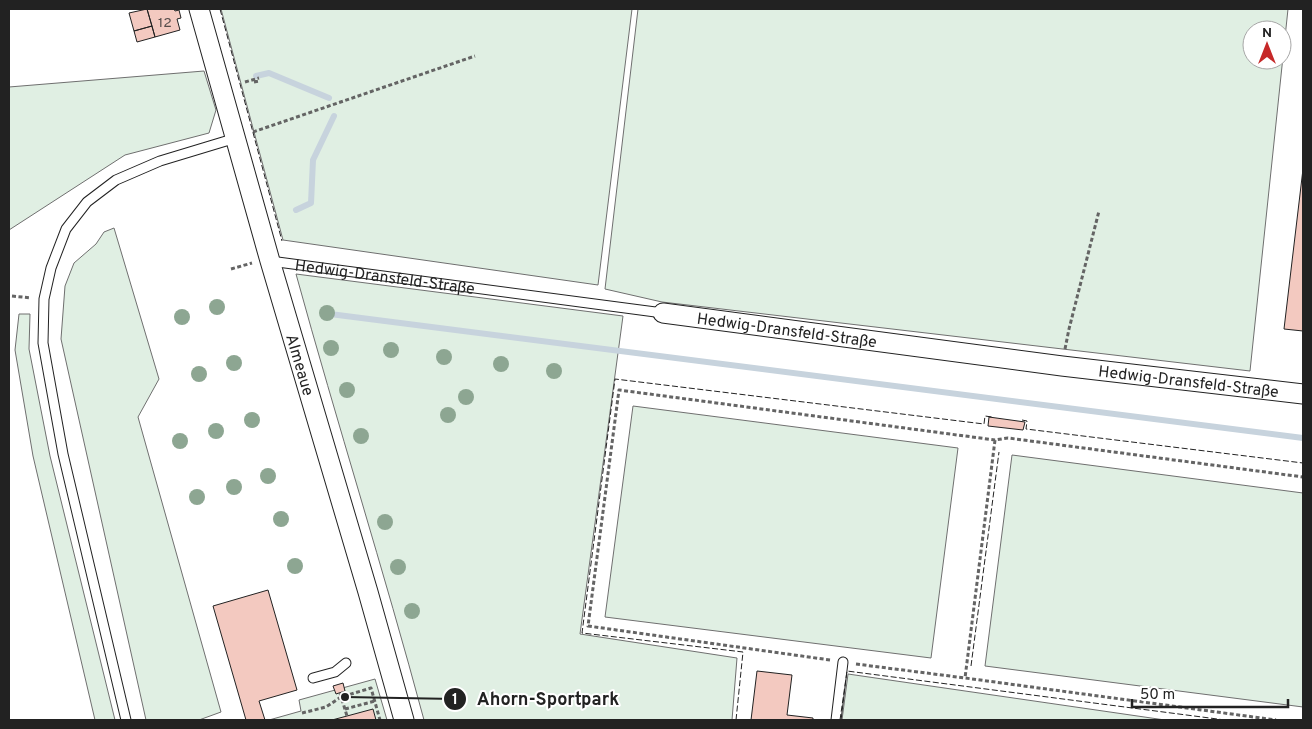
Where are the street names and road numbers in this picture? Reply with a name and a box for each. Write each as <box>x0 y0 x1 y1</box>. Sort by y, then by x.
street label: Hedwig-Dransfeld-Straße <box>294 256 476 300</box>
street label: Hedwig-Dransfeld-Straße <box>695 310 878 353</box>
street label: Almeaue <box>280 332 317 399</box>
street label: Hedwig-Dransfeld-Straße <box>1097 362 1280 403</box>

